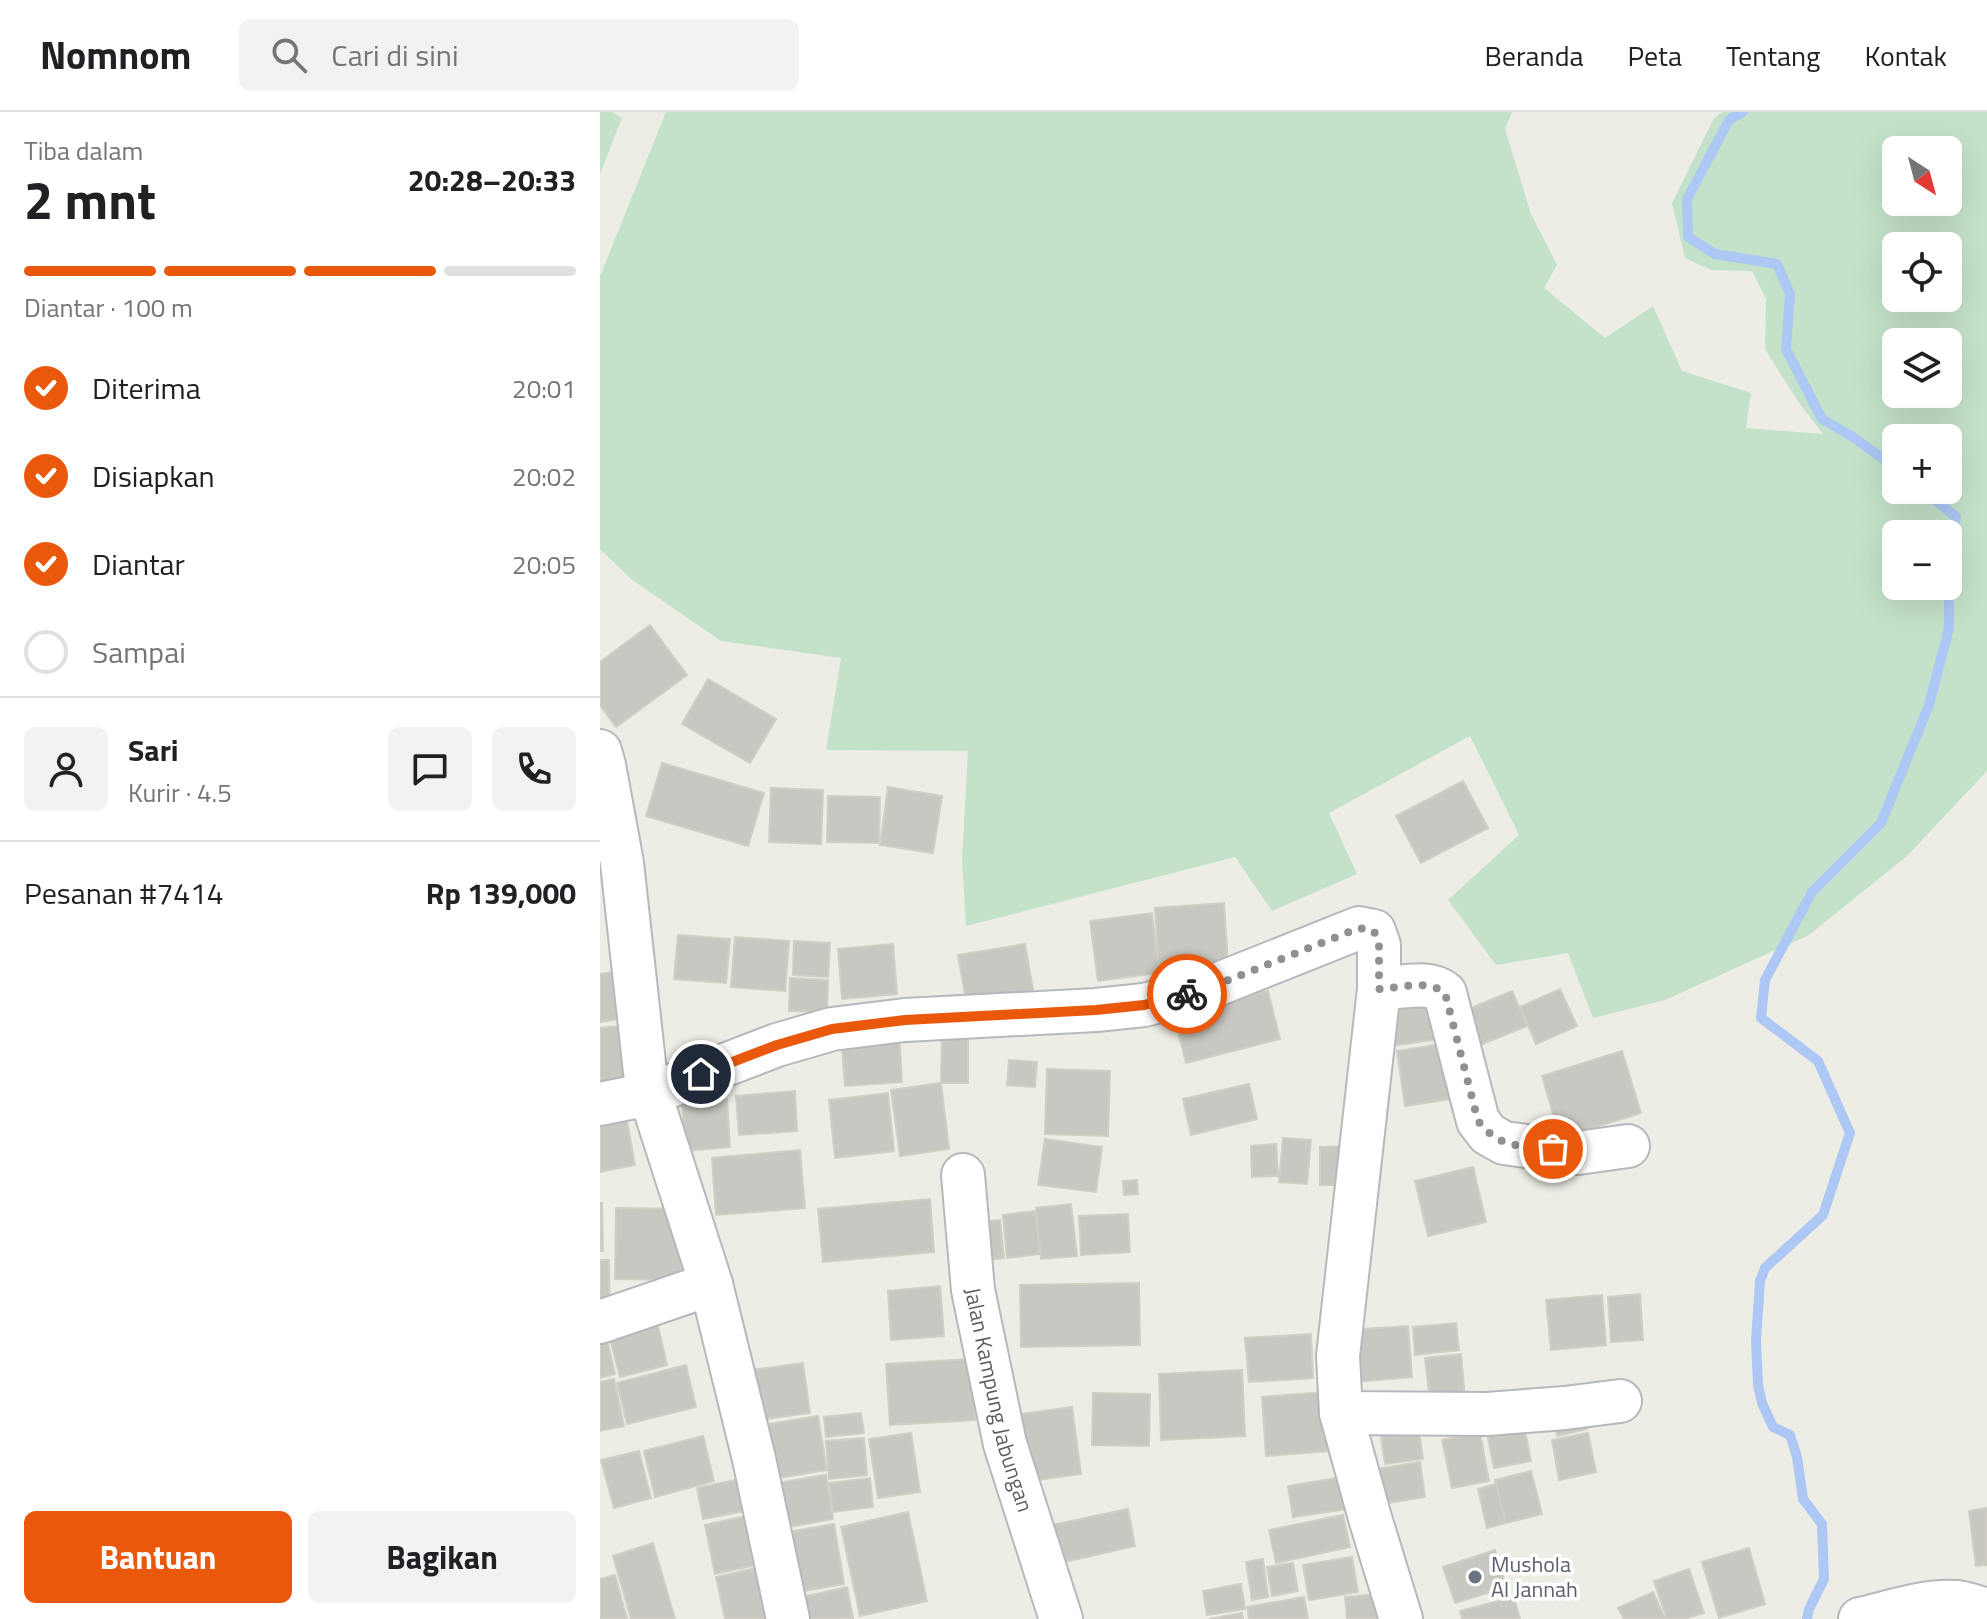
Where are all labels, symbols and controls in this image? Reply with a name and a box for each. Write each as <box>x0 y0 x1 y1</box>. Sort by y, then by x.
search box <box>239 19 799 91</box>
text: Nomnom <box>40 26 191 84</box>
text: Cari di sini <box>331 32 458 78</box>
icon: search <box>267 33 311 77</box>
text: Beranda <box>1485 34 1584 77</box>
text: Peta <box>1628 34 1682 77</box>
text: Tentang <box>1726 34 1820 77</box>
text: Kontak <box>1864 34 1947 77</box>
text: Tiba dalam <box>24 131 143 170</box>
north arrow <box>1882 136 1962 216</box>
map controls <box>1882 136 1962 600</box>
text: 20:28–20:33 <box>408 157 576 203</box>
text: 2 mnt <box>24 160 156 239</box>
button: locate <box>1882 232 1962 312</box>
text: Diantar · 100 m <box>24 288 193 327</box>
button: layers <box>1882 328 1962 408</box>
text: Diterima <box>92 365 201 411</box>
icon: check <box>24 366 68 410</box>
text: 20:01 <box>512 369 576 408</box>
button: + <box>1882 424 1962 504</box>
text: Disiapkan <box>92 453 215 499</box>
icon: check <box>24 454 68 498</box>
text: 20:02 <box>512 457 576 496</box>
button: − <box>1882 520 1962 600</box>
text: Diantar <box>92 541 185 587</box>
icon: check <box>24 542 68 586</box>
text: 20:05 <box>512 545 576 584</box>
text: Sampai <box>92 629 186 675</box>
button: person <box>24 727 108 811</box>
text: Sari <box>128 727 179 773</box>
button: chat <box>388 727 472 811</box>
button: phone <box>492 727 576 811</box>
text: Kurir · 4.5 <box>128 773 232 812</box>
text: Pesanan #7414 <box>24 870 224 916</box>
text: Rp 139,000 <box>426 870 576 916</box>
courier <box>1147 954 1227 1034</box>
icon: bike <box>1165 972 1209 1016</box>
pin <box>667 1040 735 1108</box>
icon: home <box>679 1052 723 1096</box>
pin <box>1519 1115 1587 1183</box>
icon: bag <box>1531 1127 1575 1171</box>
street label: Jalan Kampung Jabungan <box>956 1284 1043 1516</box>
button: Bantuan <box>24 1511 292 1603</box>
button: Bagikan <box>308 1511 576 1603</box>
place label: Mushola Al Jannah <box>1491 1547 1578 1606</box>
marker: Mushola Al Jannah <box>1466 1568 1484 1586</box>

